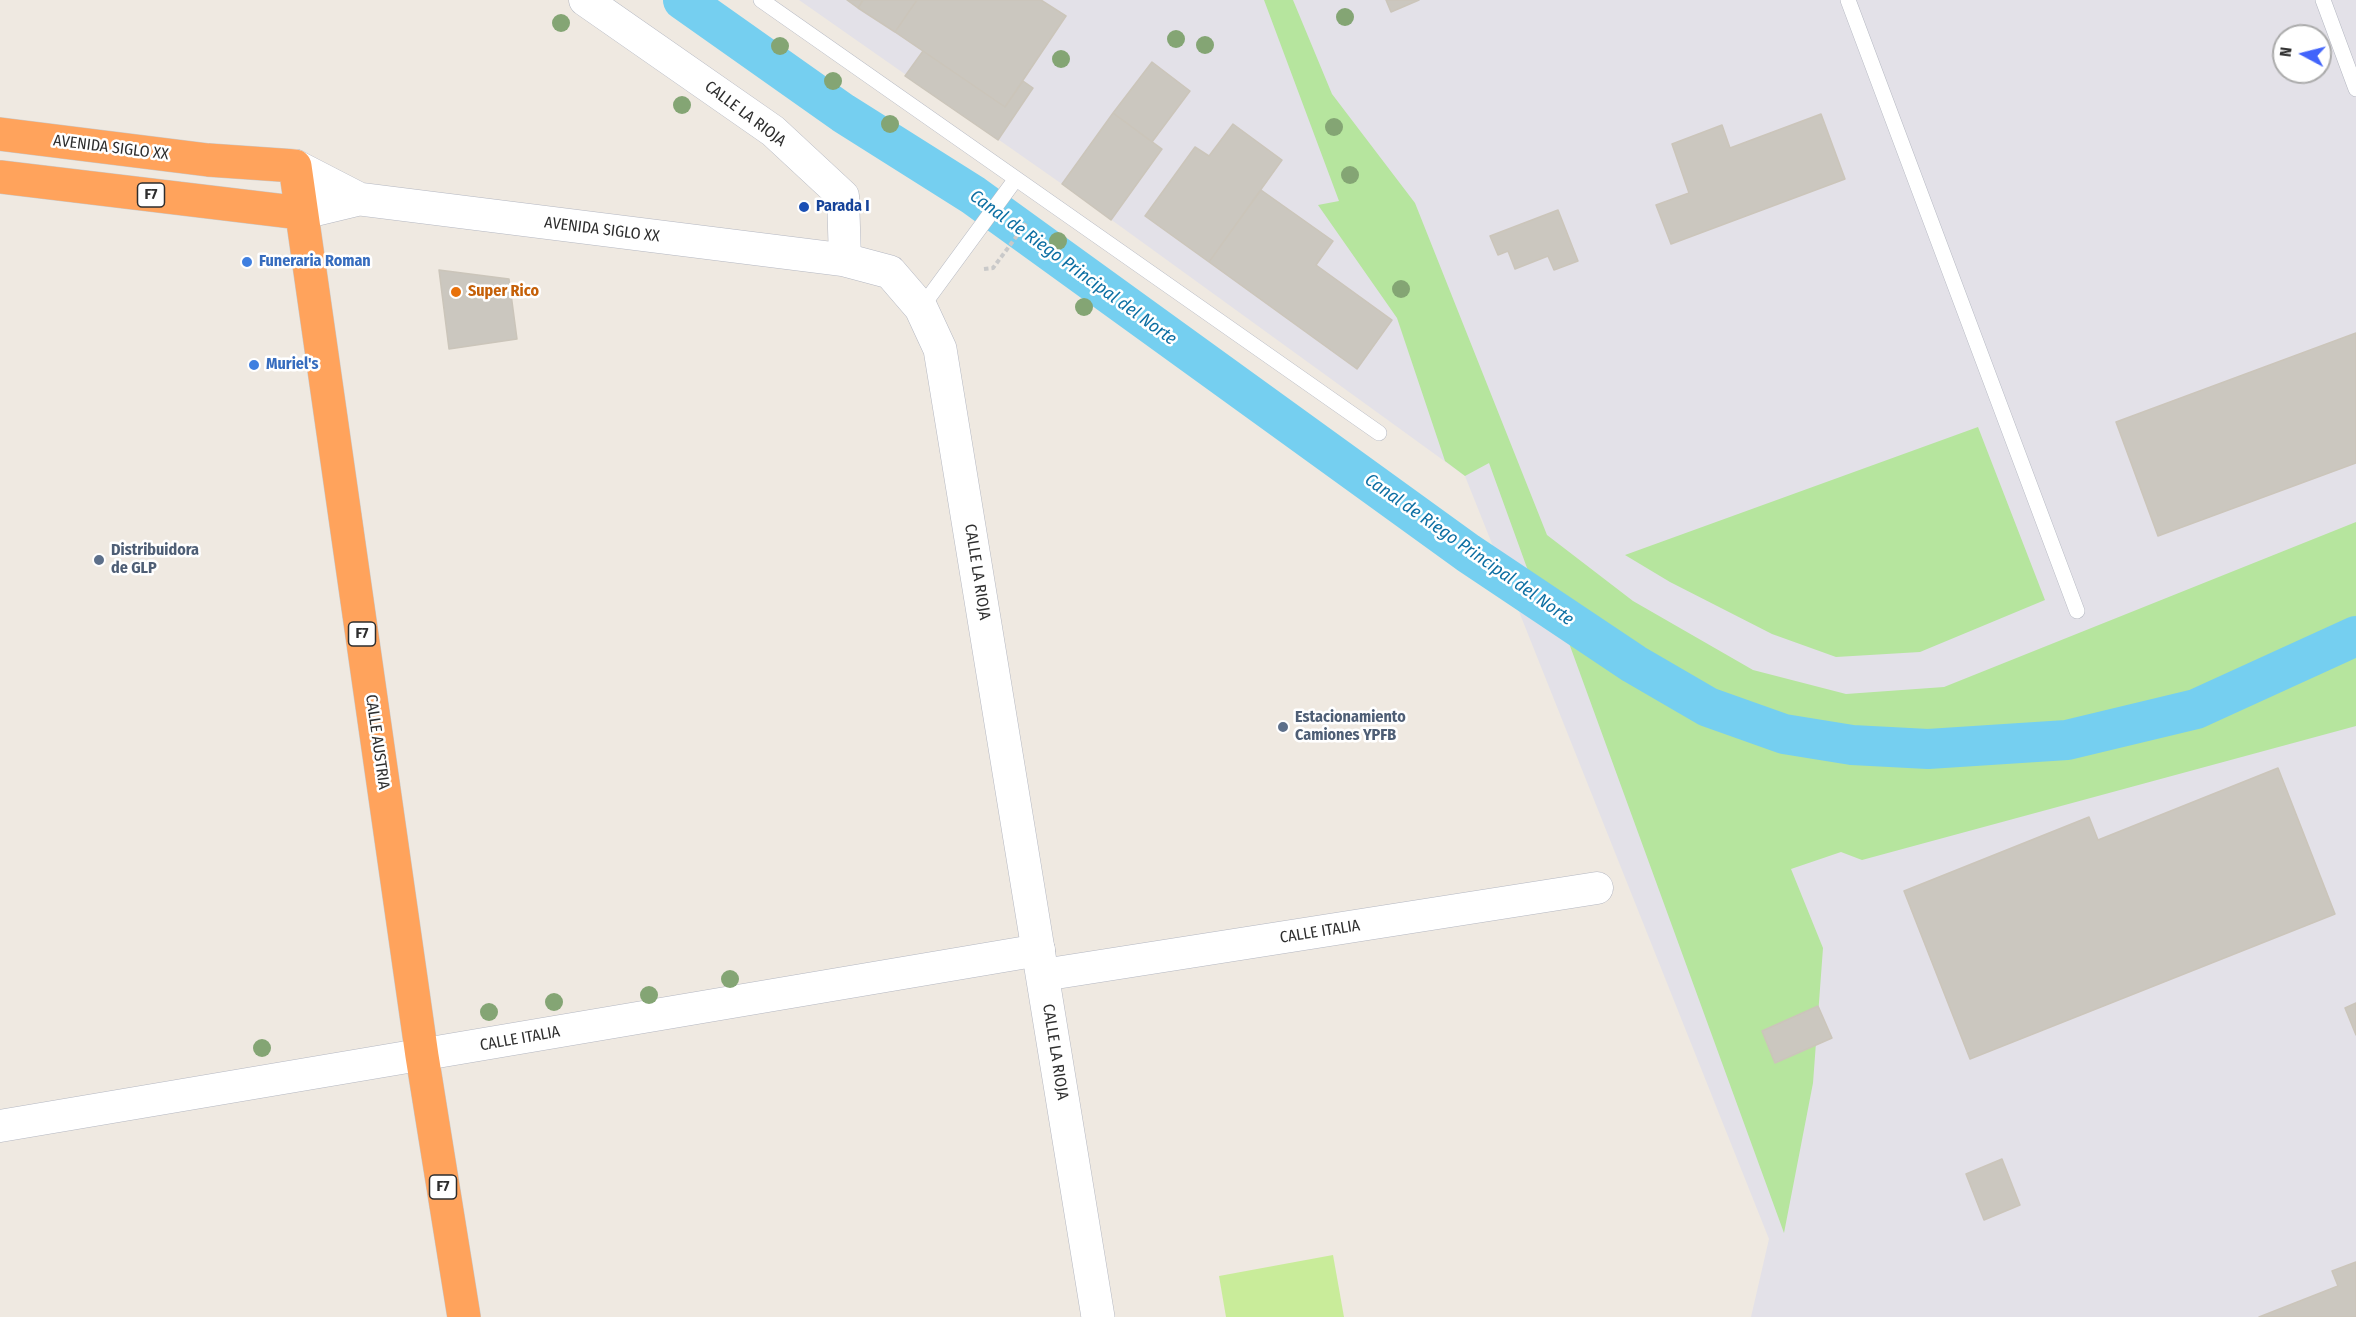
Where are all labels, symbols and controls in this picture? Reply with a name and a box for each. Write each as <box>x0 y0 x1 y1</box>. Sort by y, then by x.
north arrow <box>2272 24 2332 84</box>
text: N <box>2276 46 2296 58</box>
street label: CALLE LA RIOJA <box>701 77 789 151</box>
street label: AVENIDA SIGLO XX <box>52 131 170 165</box>
road number: F7 <box>138 183 164 207</box>
water label: Canal de Riego Principal del Norte <box>965 186 1181 350</box>
place label: Parada I <box>816 197 870 217</box>
marker: Parada I <box>797 200 811 214</box>
street label: AVENIDA SIGLO XX <box>543 213 661 247</box>
place label: Funeraria Roman <box>259 252 371 272</box>
marker: Funeraria Roman <box>240 255 254 269</box>
place label: Super Rico <box>468 282 539 302</box>
marker: Super Rico <box>449 285 463 299</box>
place label: Muriel's <box>266 355 318 375</box>
marker: Muriel's <box>247 358 261 372</box>
water label: Canal de Riego Principal del Norte <box>1360 469 1578 631</box>
street label: CALLE LA RIOJA <box>960 523 994 621</box>
place label: Distribuidora de GLP <box>111 541 199 579</box>
marker: Distribuidora de GLP <box>92 553 106 567</box>
road number: F7 <box>348 622 376 646</box>
street label: CALLE AUSTRIA <box>361 693 393 791</box>
place label: Estacionamiento Camiones YPFB <box>1295 708 1406 746</box>
marker: Estacionamiento Camiones YPFB <box>1276 720 1290 734</box>
street label: CALLE ITALIA <box>1279 916 1361 948</box>
street label: CALLE LA RIOJA <box>1038 1003 1072 1101</box>
street label: CALLE ITALIA <box>478 1023 562 1055</box>
road number: F7 <box>430 1175 456 1199</box>

